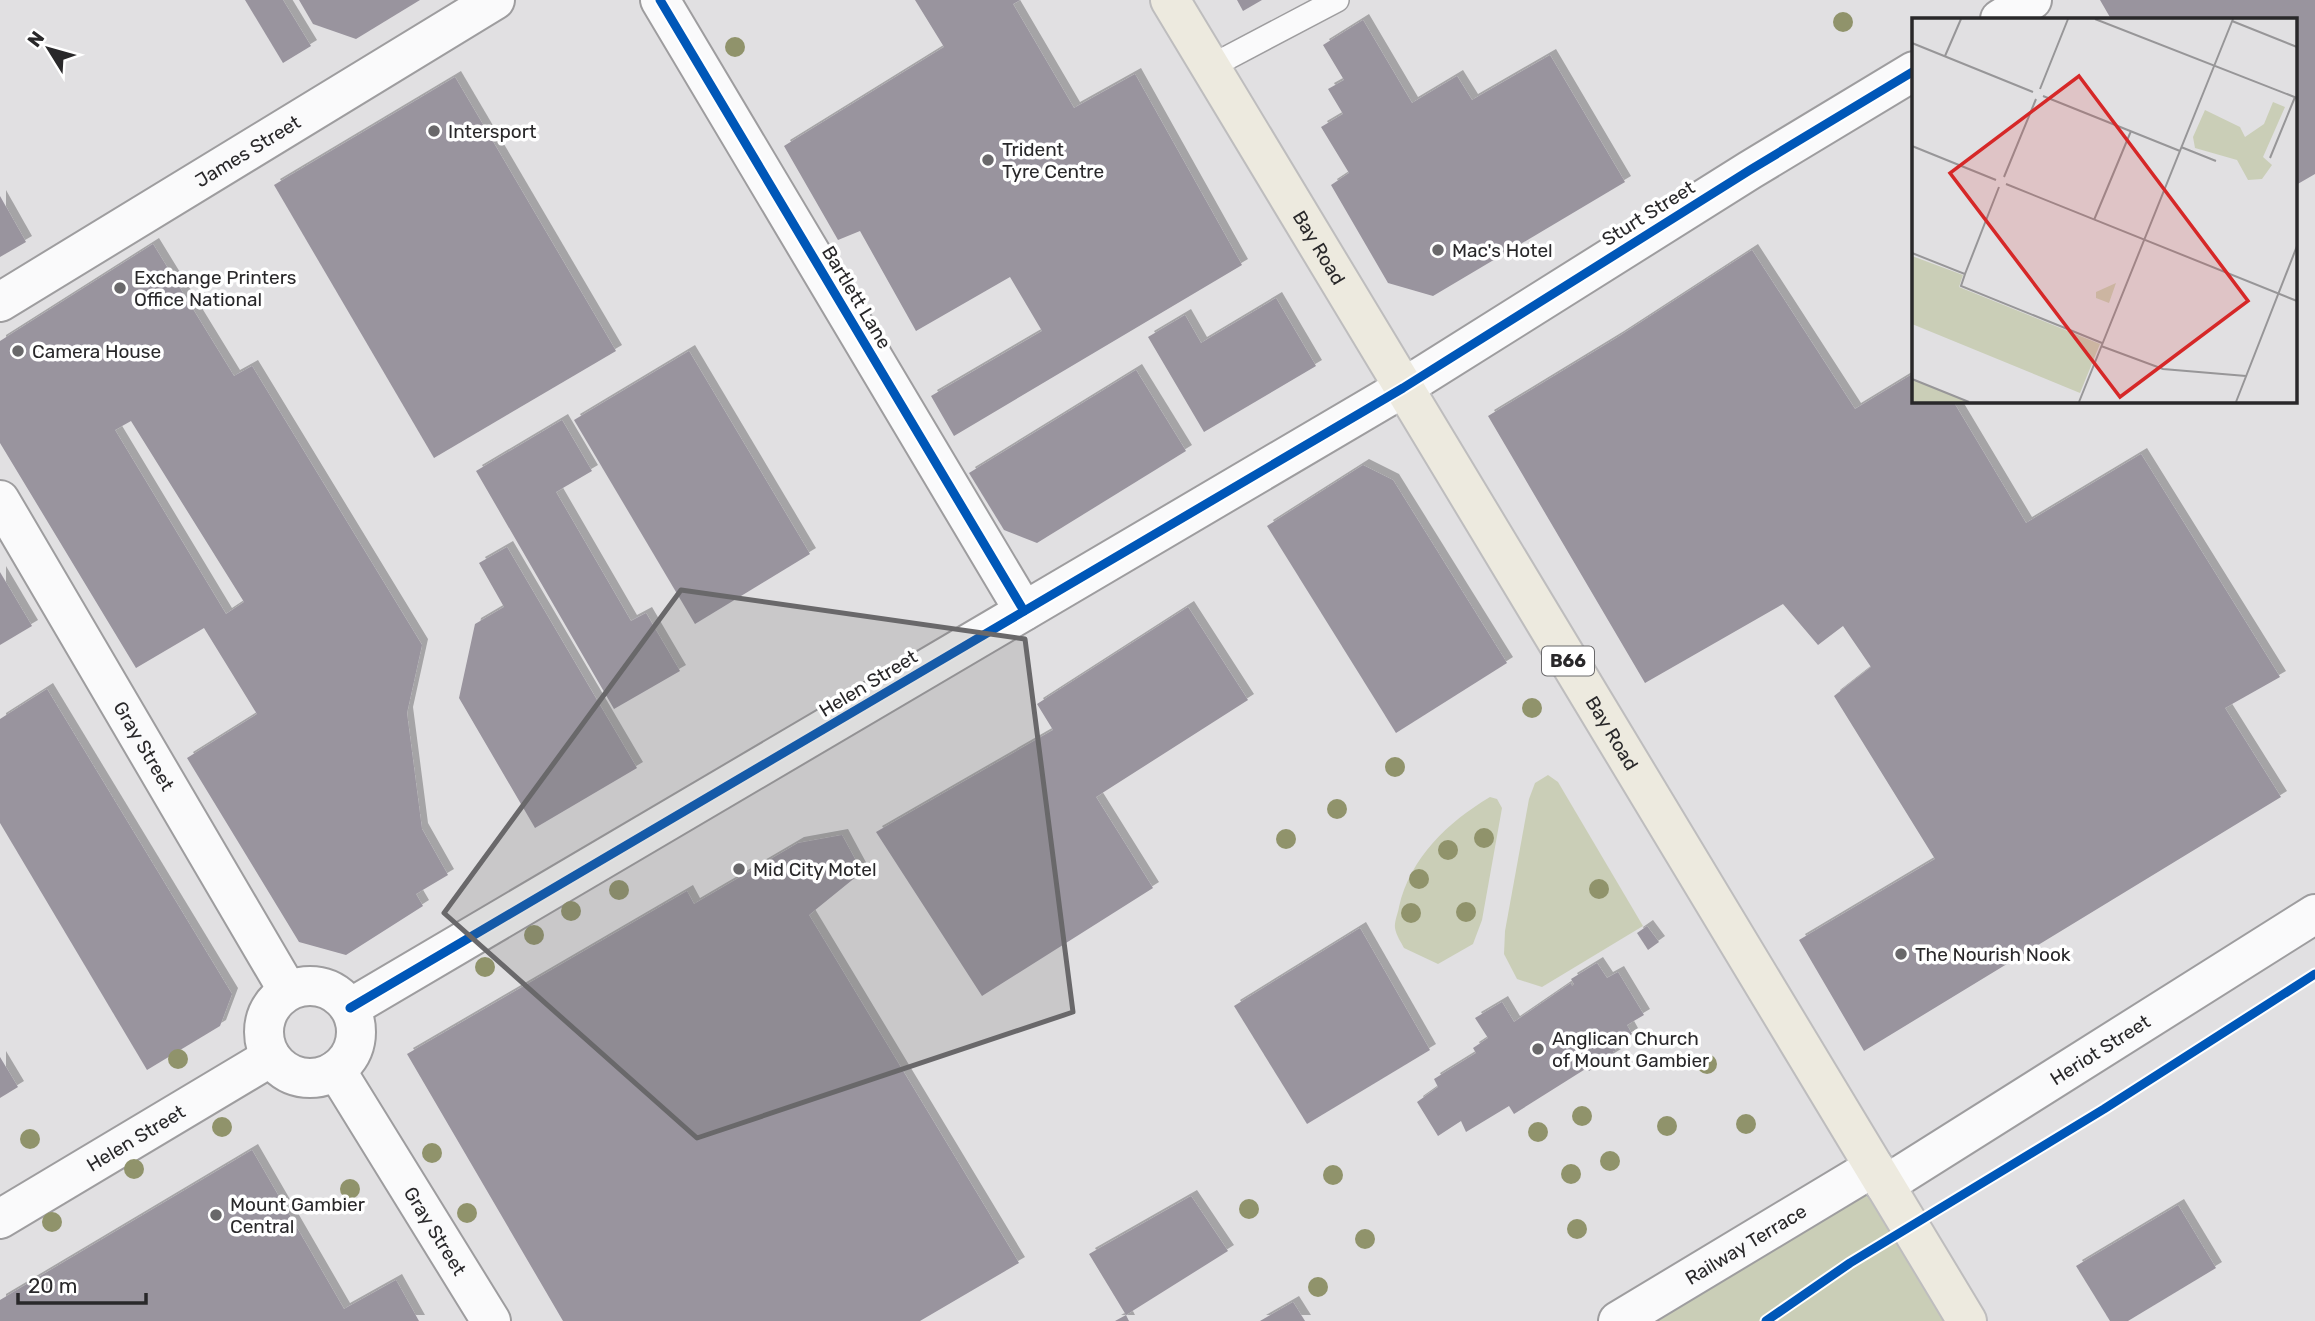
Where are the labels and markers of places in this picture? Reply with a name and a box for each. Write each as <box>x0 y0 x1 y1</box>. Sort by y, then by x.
place label: Intersport <box>448 120 537 143</box>
marker: Intersport <box>426 123 442 139</box>
place label: Trident Tyre Centre <box>1002 138 1104 183</box>
marker: Trident Tyre Centre <box>980 152 996 168</box>
place label: Mac's Hotel <box>1452 239 1553 262</box>
marker: Mac's Hotel <box>1430 242 1446 258</box>
place label: Exchange Printers Office National <box>134 266 297 311</box>
marker: Exchange Printers Office National <box>112 280 128 296</box>
place label: Camera House <box>32 340 161 363</box>
marker: Camera House <box>10 343 26 359</box>
place label: Mid City Motel <box>753 858 877 881</box>
marker: Mid City Motel <box>731 861 747 877</box>
place label: The Nourish Nook <box>1915 943 2071 966</box>
marker: The Nourish Nook <box>1893 946 1909 962</box>
place label: Anglican Church of Mount Gambier <box>1552 1027 1710 1072</box>
marker: Anglican Church of Mount Gambier <box>1530 1041 1546 1057</box>
place label: Mount Gambier Central <box>230 1193 366 1238</box>
marker: Mount Gambier Central <box>208 1207 224 1223</box>

